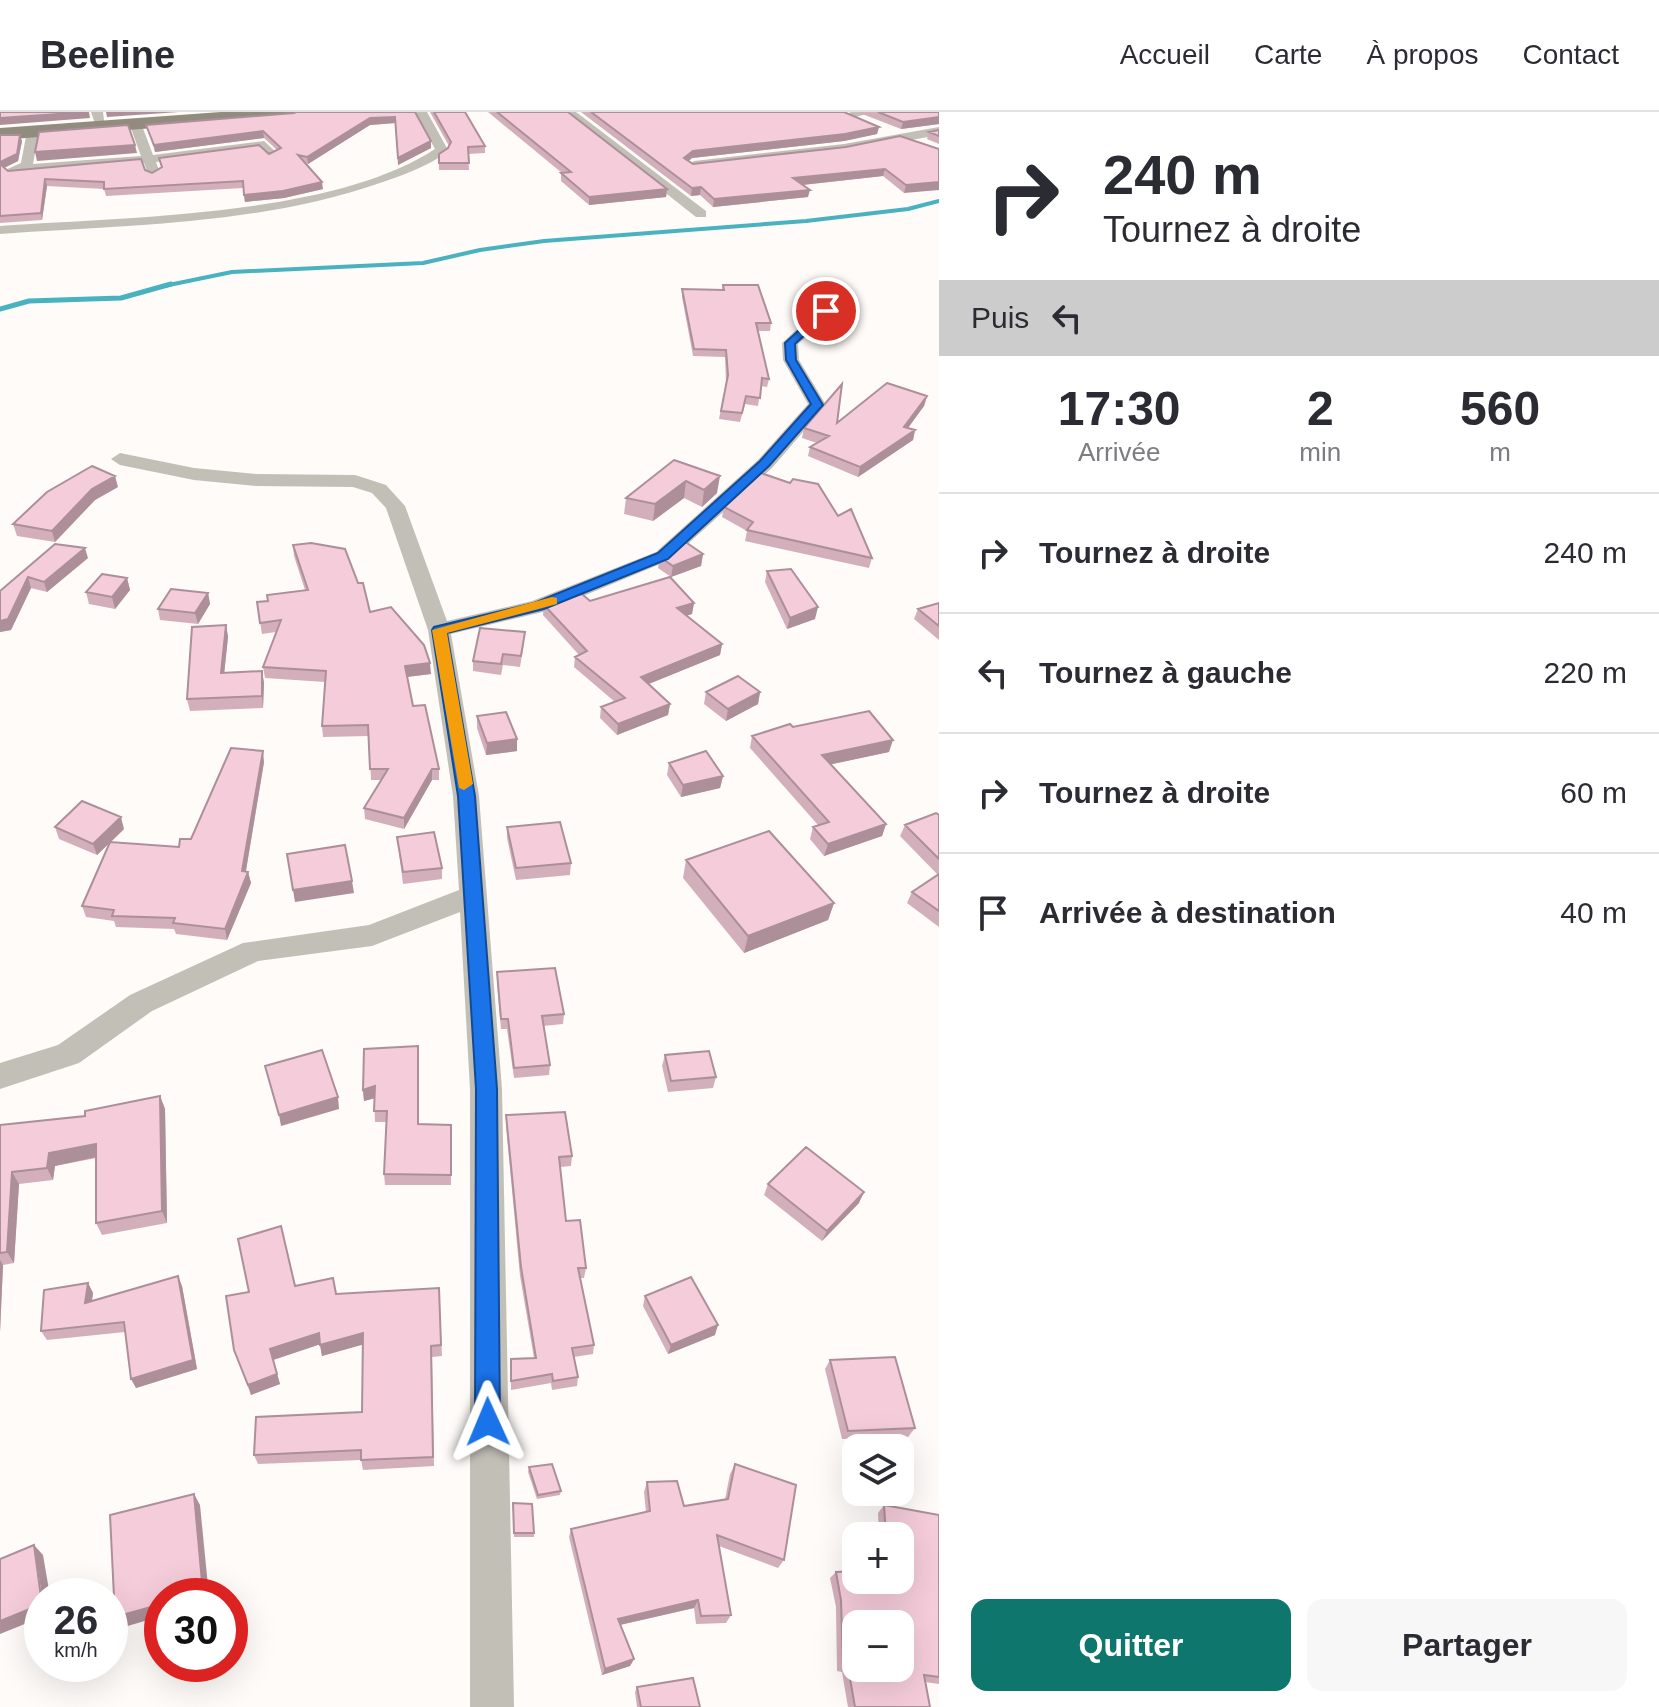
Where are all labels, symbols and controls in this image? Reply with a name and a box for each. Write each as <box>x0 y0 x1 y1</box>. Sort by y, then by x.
text: Beeline <box>40 34 175 76</box>
text: Accueil <box>1120 39 1210 70</box>
text: Carte <box>1254 39 1322 70</box>
text: À propos <box>1366 39 1479 70</box>
text: Contact <box>1523 39 1619 70</box>
text: 240 m <box>1103 143 1262 206</box>
icon: right <box>971 144 1075 248</box>
text: Tournez à droite <box>1103 209 1361 250</box>
pin <box>792 277 860 345</box>
icon: arrive <box>804 289 848 333</box>
icon: left <box>1045 296 1089 340</box>
text: Puis <box>971 301 1029 334</box>
text: 17:30 <box>1058 382 1181 435</box>
text: 2 <box>1307 382 1334 435</box>
text: 560 <box>1460 382 1540 435</box>
text: Arrivée <box>1078 437 1160 467</box>
text: min <box>1299 437 1341 467</box>
text: m <box>1489 437 1511 467</box>
icon: right <box>971 531 1015 575</box>
text: Tournez à droite <box>1039 536 1270 569</box>
text: 240 m <box>1544 536 1627 569</box>
icon: left <box>971 651 1015 695</box>
text: Tournez à gauche <box>1039 656 1292 689</box>
text: 220 m <box>1544 656 1627 689</box>
icon: right <box>971 771 1015 815</box>
text: Tournez à droite <box>1039 776 1270 809</box>
text: 60 m <box>1560 776 1627 809</box>
icon: arrive <box>971 891 1015 935</box>
text: Arrivée à destination <box>1039 896 1336 929</box>
text: 40 m <box>1560 896 1627 929</box>
position arrow <box>446 1380 530 1464</box>
map controls <box>842 1434 914 1682</box>
button: layers <box>842 1434 914 1506</box>
button: + <box>842 1522 914 1594</box>
speed limit sign: 30 <box>144 1578 248 1682</box>
text: 26 <box>54 1598 98 1642</box>
button: Quitter <box>971 1599 1291 1691</box>
button: Partager <box>1307 1599 1627 1691</box>
button: − <box>842 1610 914 1682</box>
text: km/h <box>54 1639 98 1661</box>

